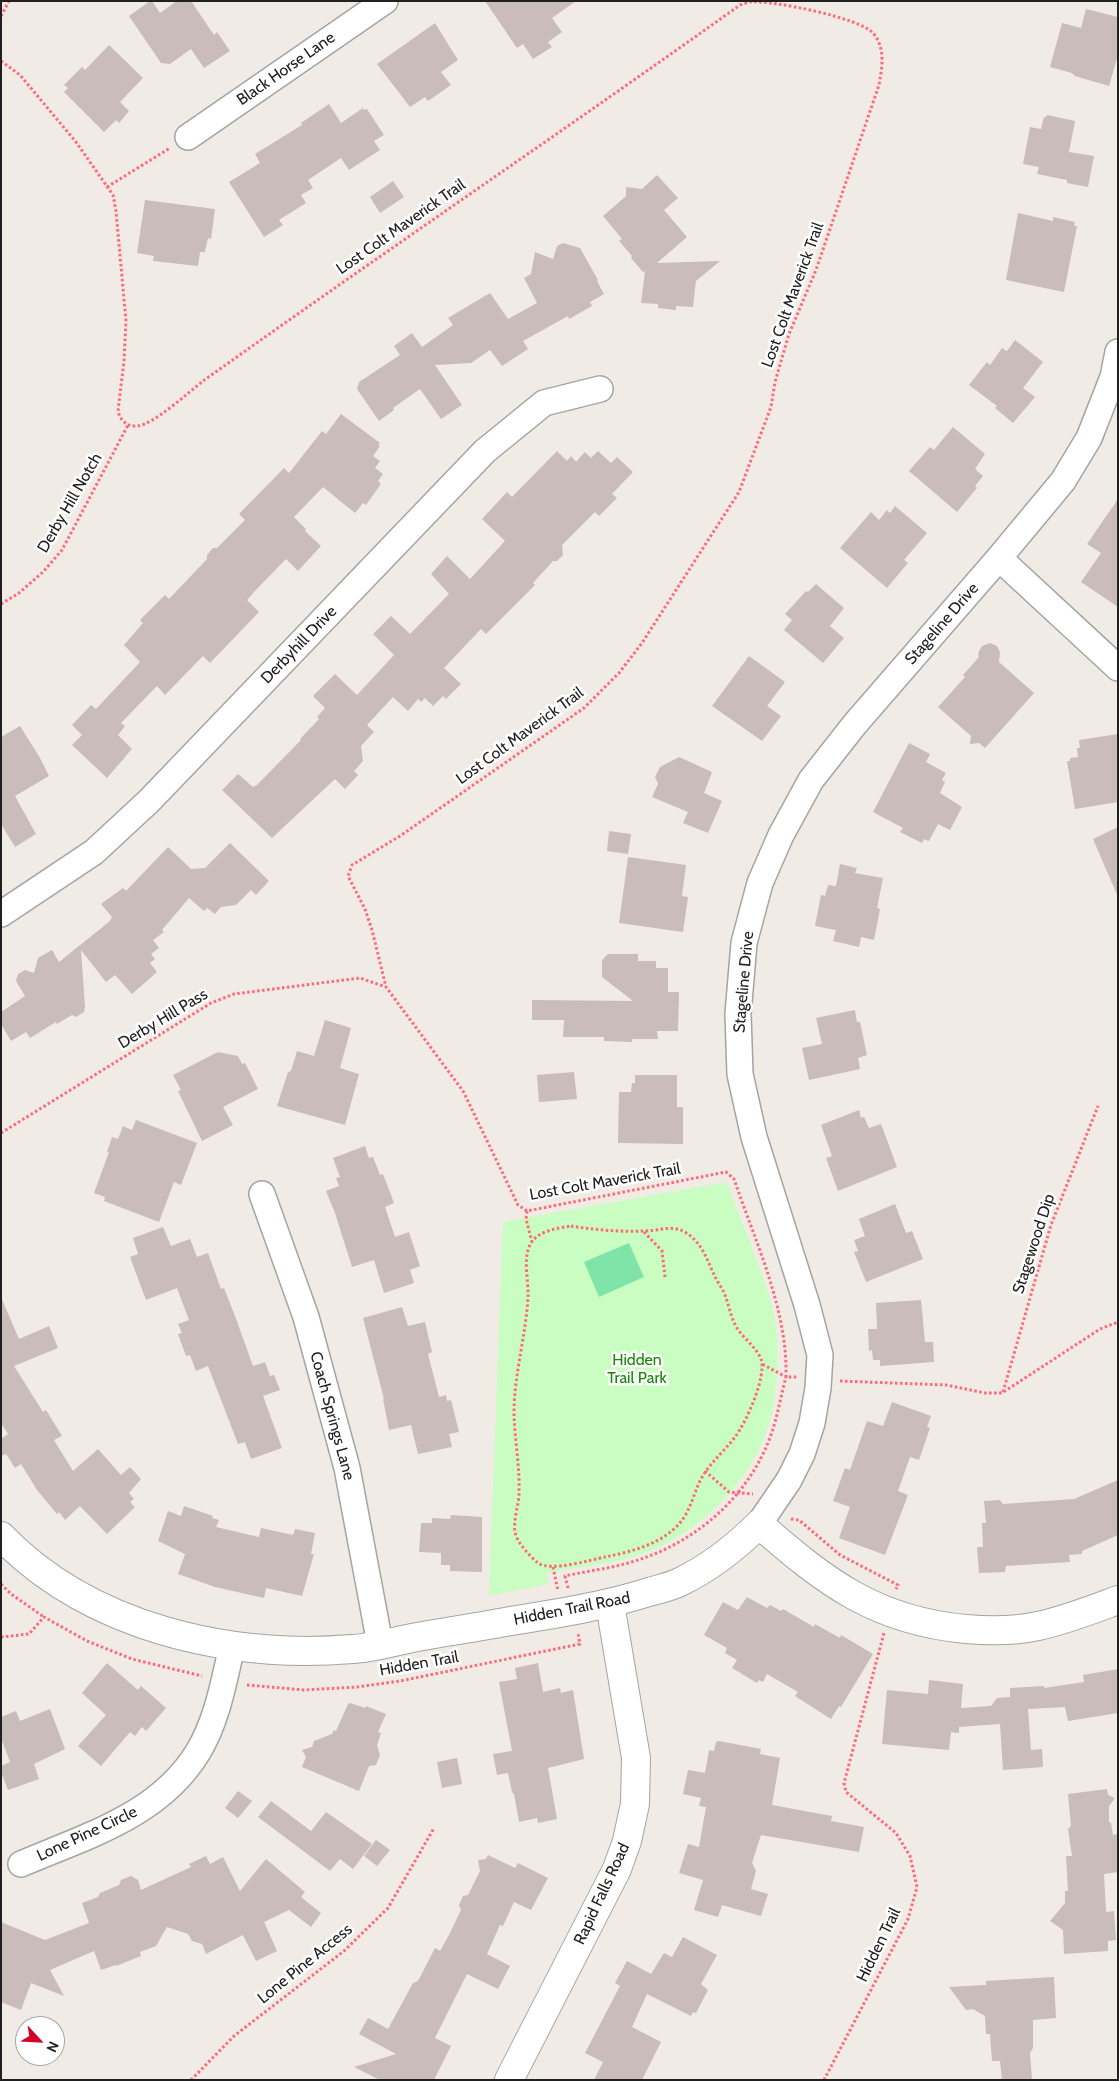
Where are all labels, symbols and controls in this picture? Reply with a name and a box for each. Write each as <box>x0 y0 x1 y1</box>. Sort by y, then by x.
street label: Black Horse Lane <box>233 28 339 110</box>
street label: Lost Colt Maverick Trail <box>333 175 469 279</box>
street label: Lost Colt Maverick Trail <box>758 220 828 370</box>
street label: Derby Hill Notch <box>34 450 106 556</box>
street label: Stageline Drive <box>901 579 983 669</box>
street label: Derbyhill Drive <box>257 602 341 688</box>
street label: Lost Colt Maverick Trail <box>452 683 588 789</box>
street label: Stageline Drive <box>730 930 758 1034</box>
street label: Derby Hill Pass <box>115 985 211 1053</box>
street label: Lost Colt Maverick Trail <box>528 1159 682 1205</box>
street label: Stagewood Dip <box>1009 1192 1059 1296</box>
street label: Coach Springs Lane <box>306 1350 358 1482</box>
park label: Hidden Trail Park <box>607 1350 667 1388</box>
street label: Hidden Trail Road <box>512 1588 632 1630</box>
street label: Hidden Trail <box>378 1648 460 1680</box>
street label: Lone Pine Circle <box>34 1802 140 1866</box>
street label: Rapid Falls Road <box>570 1840 634 1948</box>
street label: Hidden Trail <box>853 1905 905 1985</box>
street label: Lone Pine Access <box>254 1920 356 2008</box>
north arrow <box>15 2016 65 2066</box>
text: N <box>42 2039 63 2055</box>

